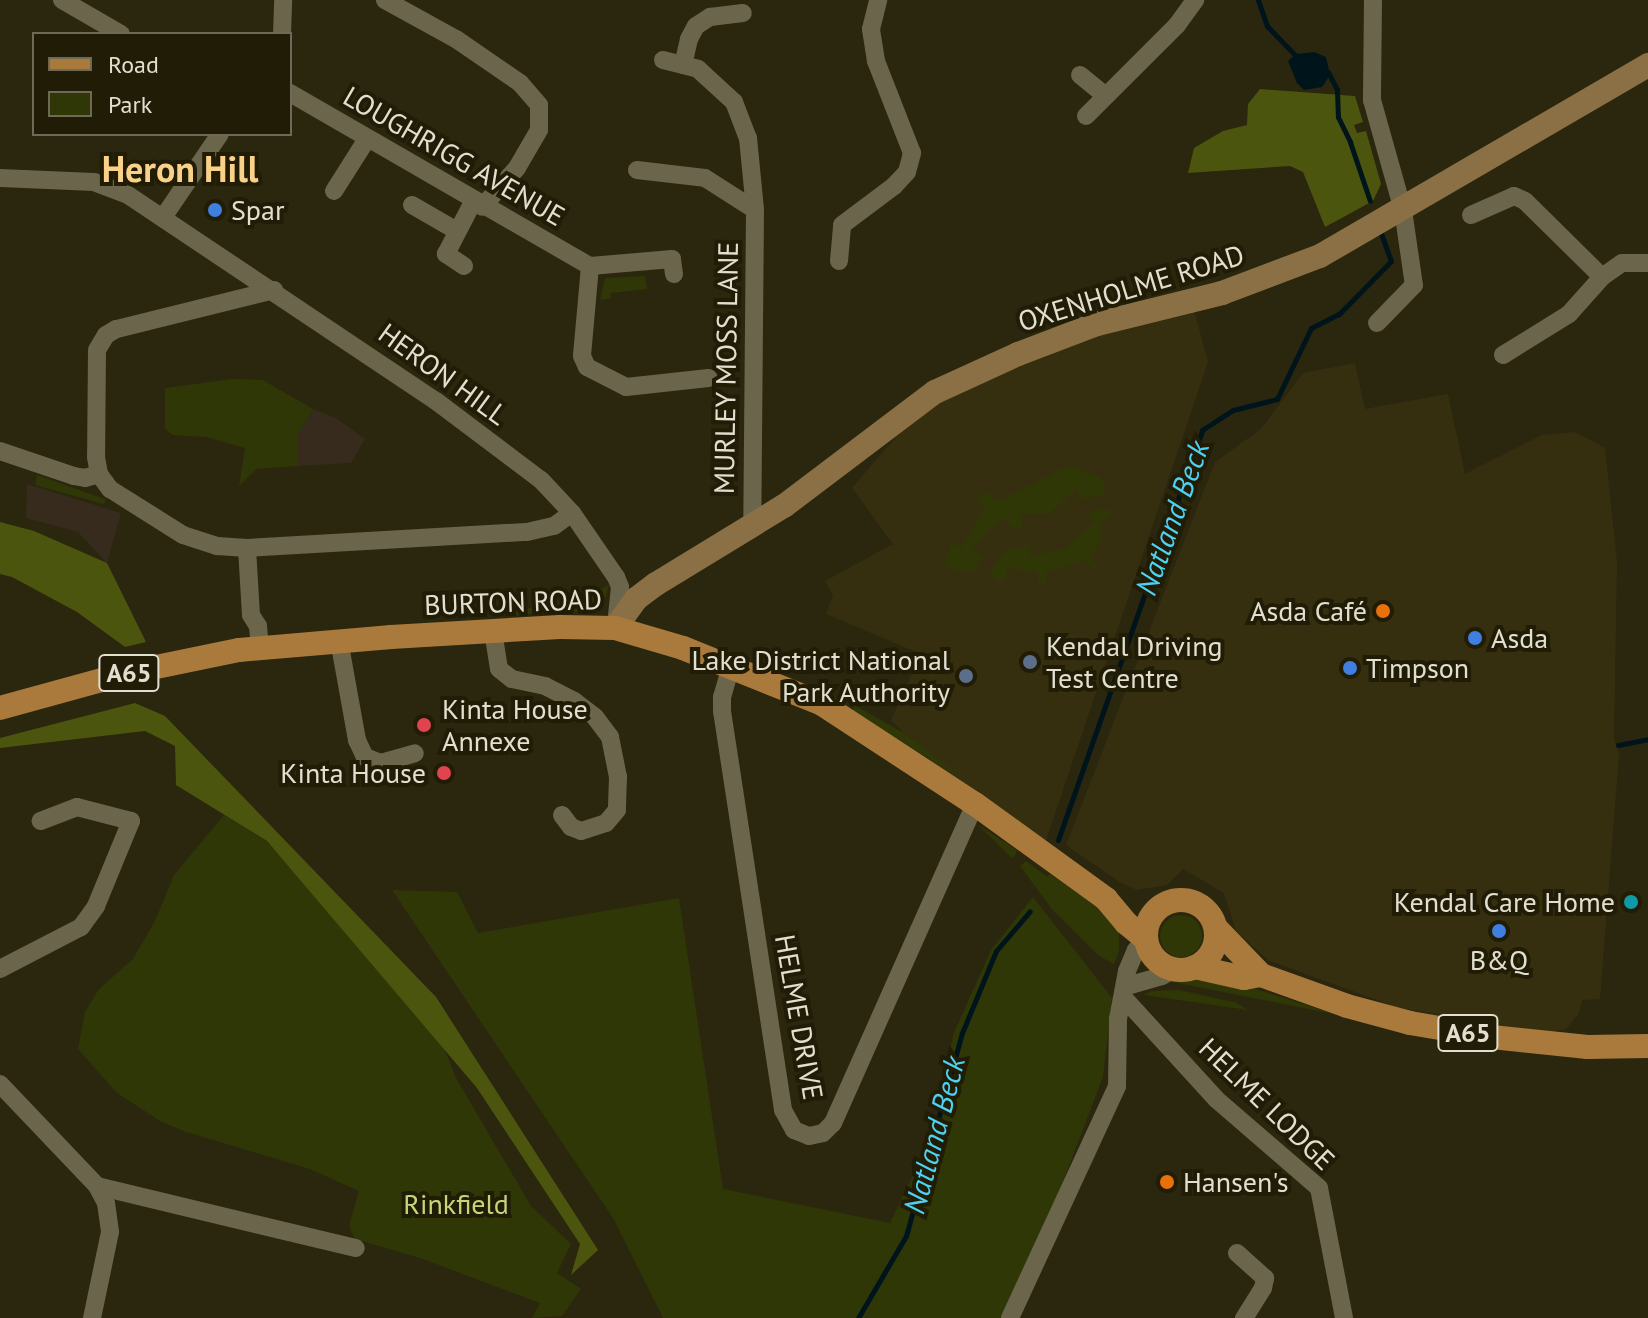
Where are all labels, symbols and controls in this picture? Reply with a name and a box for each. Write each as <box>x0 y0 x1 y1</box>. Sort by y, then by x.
legend <box>32 32 292 136</box>
text: Road <box>108 49 159 80</box>
street label: LOUGHRIGG AVENUE <box>337 79 571 233</box>
text: Park <box>108 89 152 120</box>
district label: Heron Hill <box>102 147 258 191</box>
place label: Spar <box>231 193 284 227</box>
marker: Spar <box>206 201 224 219</box>
street label: OXENHOLME ROAD <box>1014 238 1248 338</box>
street label: MURLEY MOSS LANE <box>707 241 745 495</box>
street label: HERON HILL <box>372 316 514 432</box>
water label: Natland Beck <box>1127 436 1217 600</box>
street label: BURTON ROAD <box>424 582 602 622</box>
place label: Asda Café <box>1250 594 1367 628</box>
marker: Asda Café <box>1374 602 1392 620</box>
place label: Asda <box>1491 621 1548 655</box>
place label: Kendal Driving Test Centre <box>1046 629 1223 695</box>
marker: Asda <box>1466 629 1484 647</box>
place label: Lake District National Park Authority <box>692 643 950 709</box>
road number: A65 <box>97 651 161 695</box>
place label: Timpson <box>1366 651 1469 685</box>
marker: Kendal Driving Test Centre <box>1021 653 1039 671</box>
marker: Timpson <box>1341 659 1359 677</box>
marker: Lake District National Park Authority <box>957 667 975 685</box>
place label: Kinta House Annexe <box>442 692 588 758</box>
marker: Kinta House Annexe <box>413 714 435 736</box>
place label: Kinta House <box>280 756 426 790</box>
marker: Kinta House <box>433 762 455 784</box>
place label: Kendal Care Home <box>1394 885 1615 919</box>
marker: Kendal Care Home <box>1622 893 1640 911</box>
marker: B&Q <box>1490 922 1508 940</box>
street label: HELME DRIVE <box>768 932 830 1102</box>
place label: B&Q <box>1470 943 1528 977</box>
road number: A65 <box>1436 1011 1500 1055</box>
street label: HELME LODGE <box>1192 1031 1342 1177</box>
water label: Natland Beck <box>896 1052 972 1218</box>
place label: Hansen's <box>1183 1165 1289 1199</box>
marker: Hansen's <box>1158 1173 1176 1191</box>
park label: Rinkfield <box>403 1187 509 1221</box>

